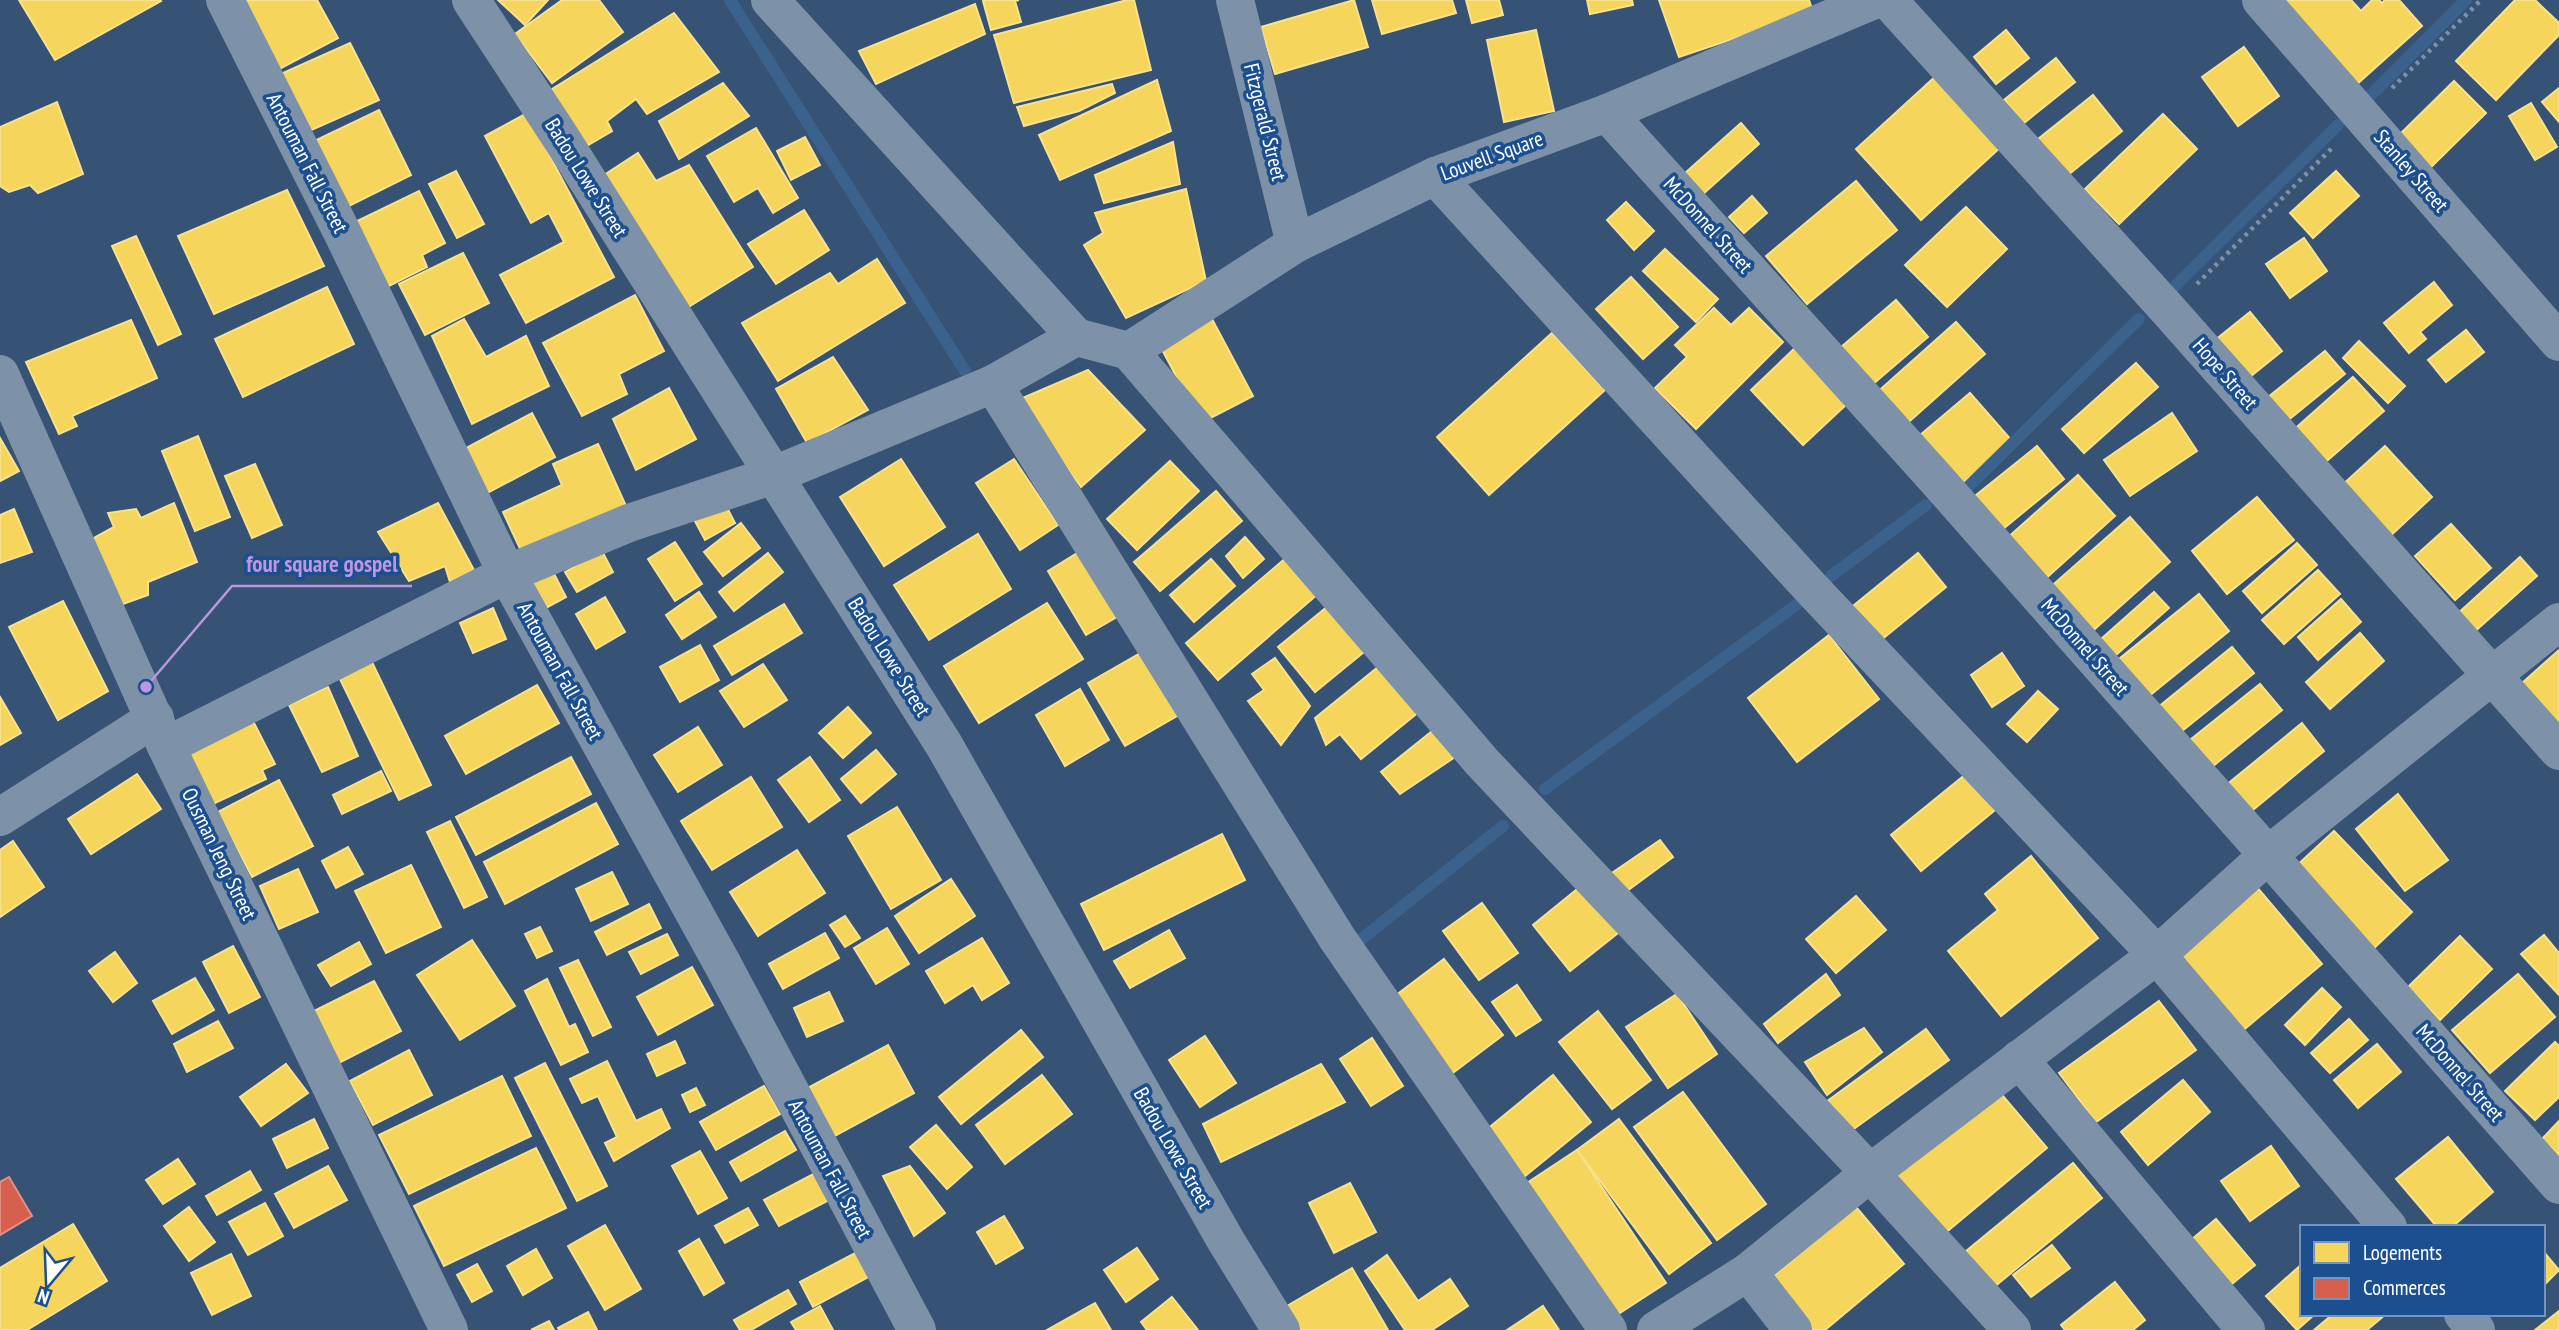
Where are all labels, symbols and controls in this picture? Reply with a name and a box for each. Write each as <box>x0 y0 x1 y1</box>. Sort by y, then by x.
street label: Fitzgerald Street <box>1238 60 1293 184</box>
street label: Antouman Fall Street <box>261 88 354 237</box>
street label: Badou Lowe Street <box>539 113 634 243</box>
street label: Stanley Street <box>2368 124 2455 218</box>
street label: Louvell Square <box>1437 125 1547 187</box>
street label: McDonnel Street <box>1658 171 1759 279</box>
street label: Hope Street <box>2187 332 2264 415</box>
callout: four square gospel <box>232 542 412 586</box>
text: four square gospel <box>246 549 398 578</box>
street label: Badou Lowe Street <box>842 592 937 722</box>
street label: McDonnel Street <box>2036 592 2135 701</box>
street label: Antouman Fall Street <box>511 597 610 745</box>
street label: Ousman Jeng Street <box>176 783 263 924</box>
street label: McDonnel Street <box>2411 1018 2510 1127</box>
street label: Badou Lowe Street <box>1128 1082 1219 1213</box>
street label: Antouman Fall Street <box>782 1095 878 1243</box>
legend <box>2300 1225 2545 1316</box>
text: Logements <box>2363 1239 2442 1266</box>
north arrow <box>14 1246 84 1316</box>
text: Commerces <box>2363 1274 2446 1301</box>
text: N <box>35 1284 52 1310</box>

